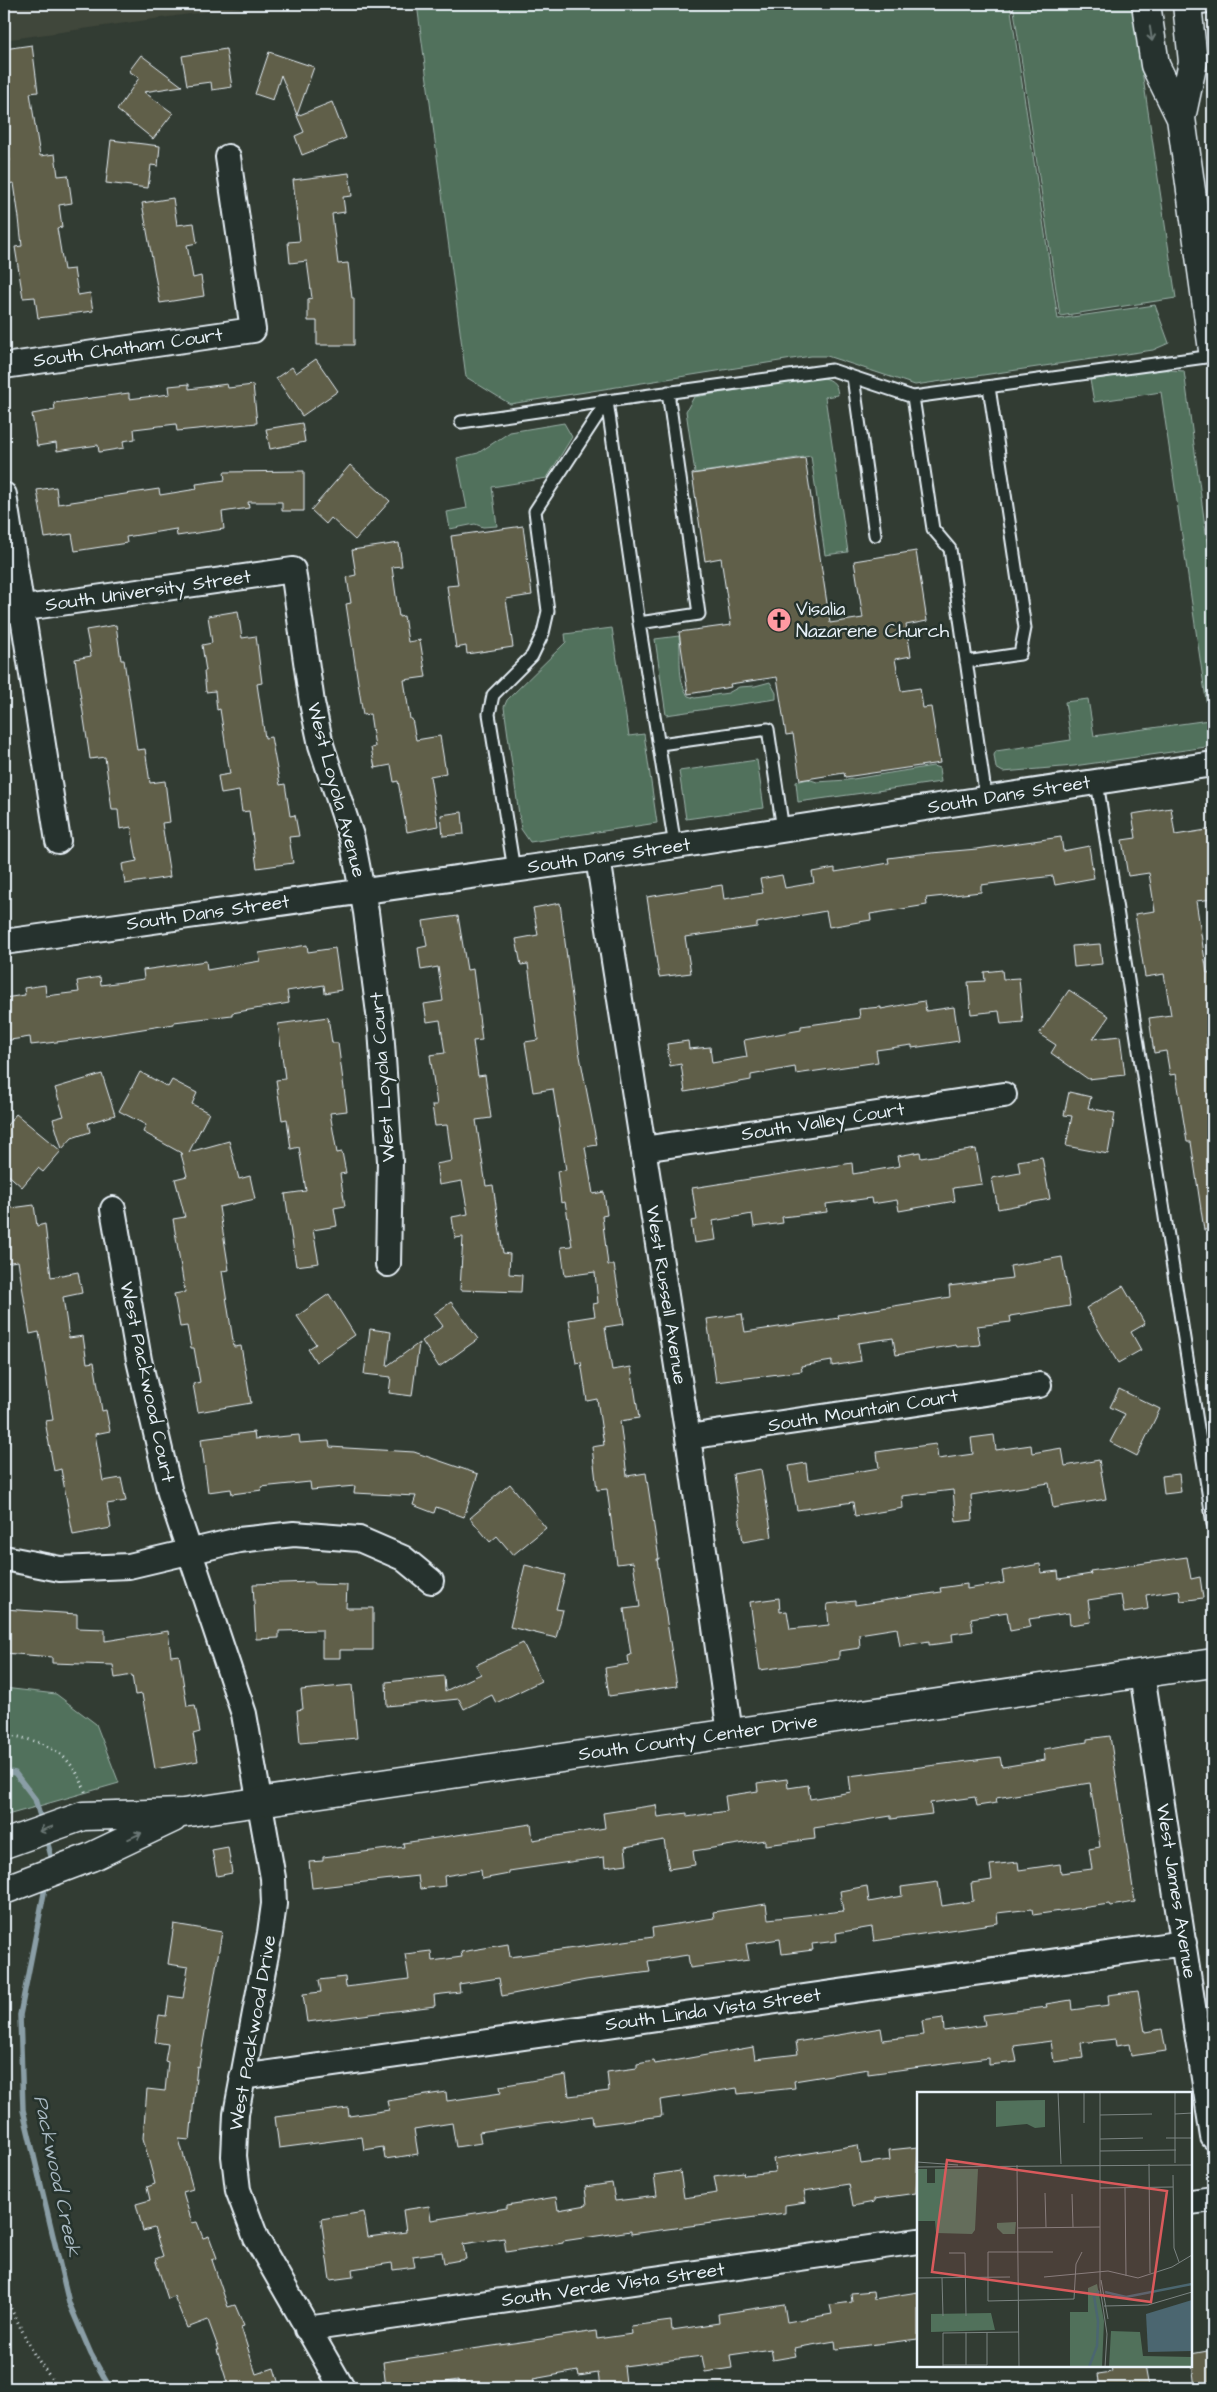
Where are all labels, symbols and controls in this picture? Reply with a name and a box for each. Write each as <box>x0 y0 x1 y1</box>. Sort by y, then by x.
one-way arrow <box>1146 26 1156 42</box>
street label: South Chatham Court <box>32 321 225 375</box>
street label: South University Street <box>43 563 253 620</box>
place label: Visalia Nazarene Church <box>796 596 950 645</box>
church icon: Visalia Nazarene Church <box>766 607 792 633</box>
street label: West Loyola Avenue <box>299 700 372 881</box>
street label: South Dans Street <box>926 769 1093 821</box>
street label: South Dans Street <box>526 831 693 881</box>
street label: South Dans Street <box>125 888 292 938</box>
street label: West Loyola Court <box>364 991 403 1163</box>
street label: South Valley Court <box>739 1096 907 1149</box>
street label: West Russell Avenue <box>639 1204 693 1386</box>
street label: West Packwood Court <box>113 1279 182 1485</box>
street label: South Mountain Court <box>766 1383 960 1439</box>
street label: South County Center Drive <box>577 1708 820 1769</box>
street label: West James Avenue <box>1149 1802 1203 1980</box>
one-way arrow <box>38 1825 54 1834</box>
one-way arrow <box>127 1830 142 1840</box>
street label: West Packwood Drive <box>222 1933 284 2133</box>
street label: South Linda Vista Street <box>603 1981 823 2039</box>
inset map <box>917 2092 1192 2367</box>
water label: Packwood Creek <box>26 2093 88 2260</box>
street label: South Verde Vista Street <box>499 2256 727 2314</box>

